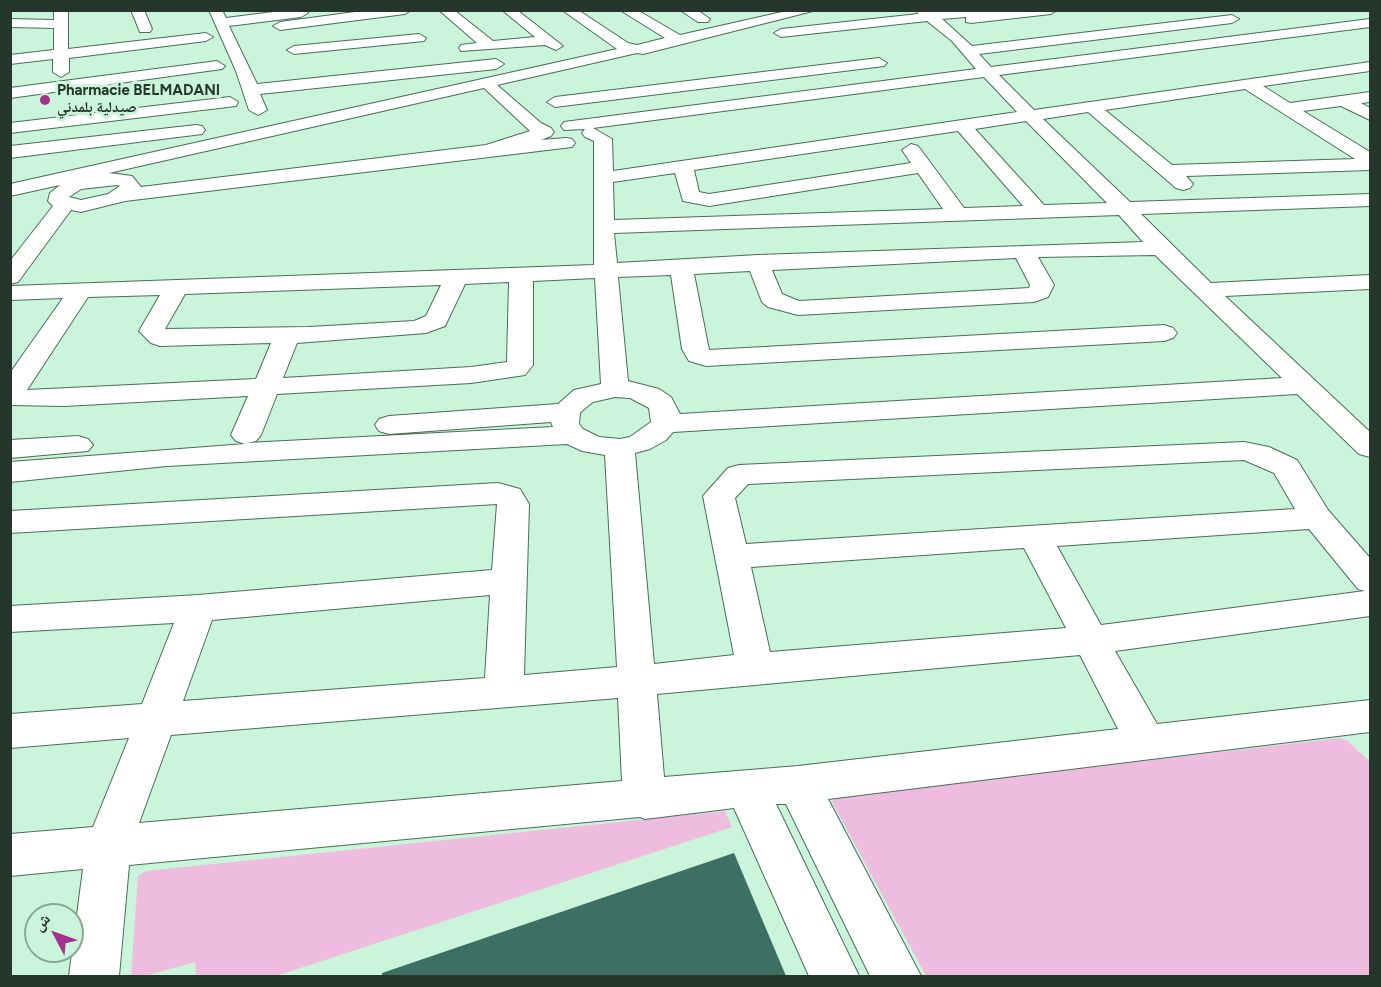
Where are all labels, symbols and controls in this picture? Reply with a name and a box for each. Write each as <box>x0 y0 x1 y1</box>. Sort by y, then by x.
place label: Pharmacie BELMADANI صيدلية بلمدني <box>57 82 220 117</box>
marker: Pharmacie BELMADANI صيدلية بلمدني <box>38 93 52 107</box>
north arrow <box>24 903 84 963</box>
text: ش <box>29 910 54 935</box>

